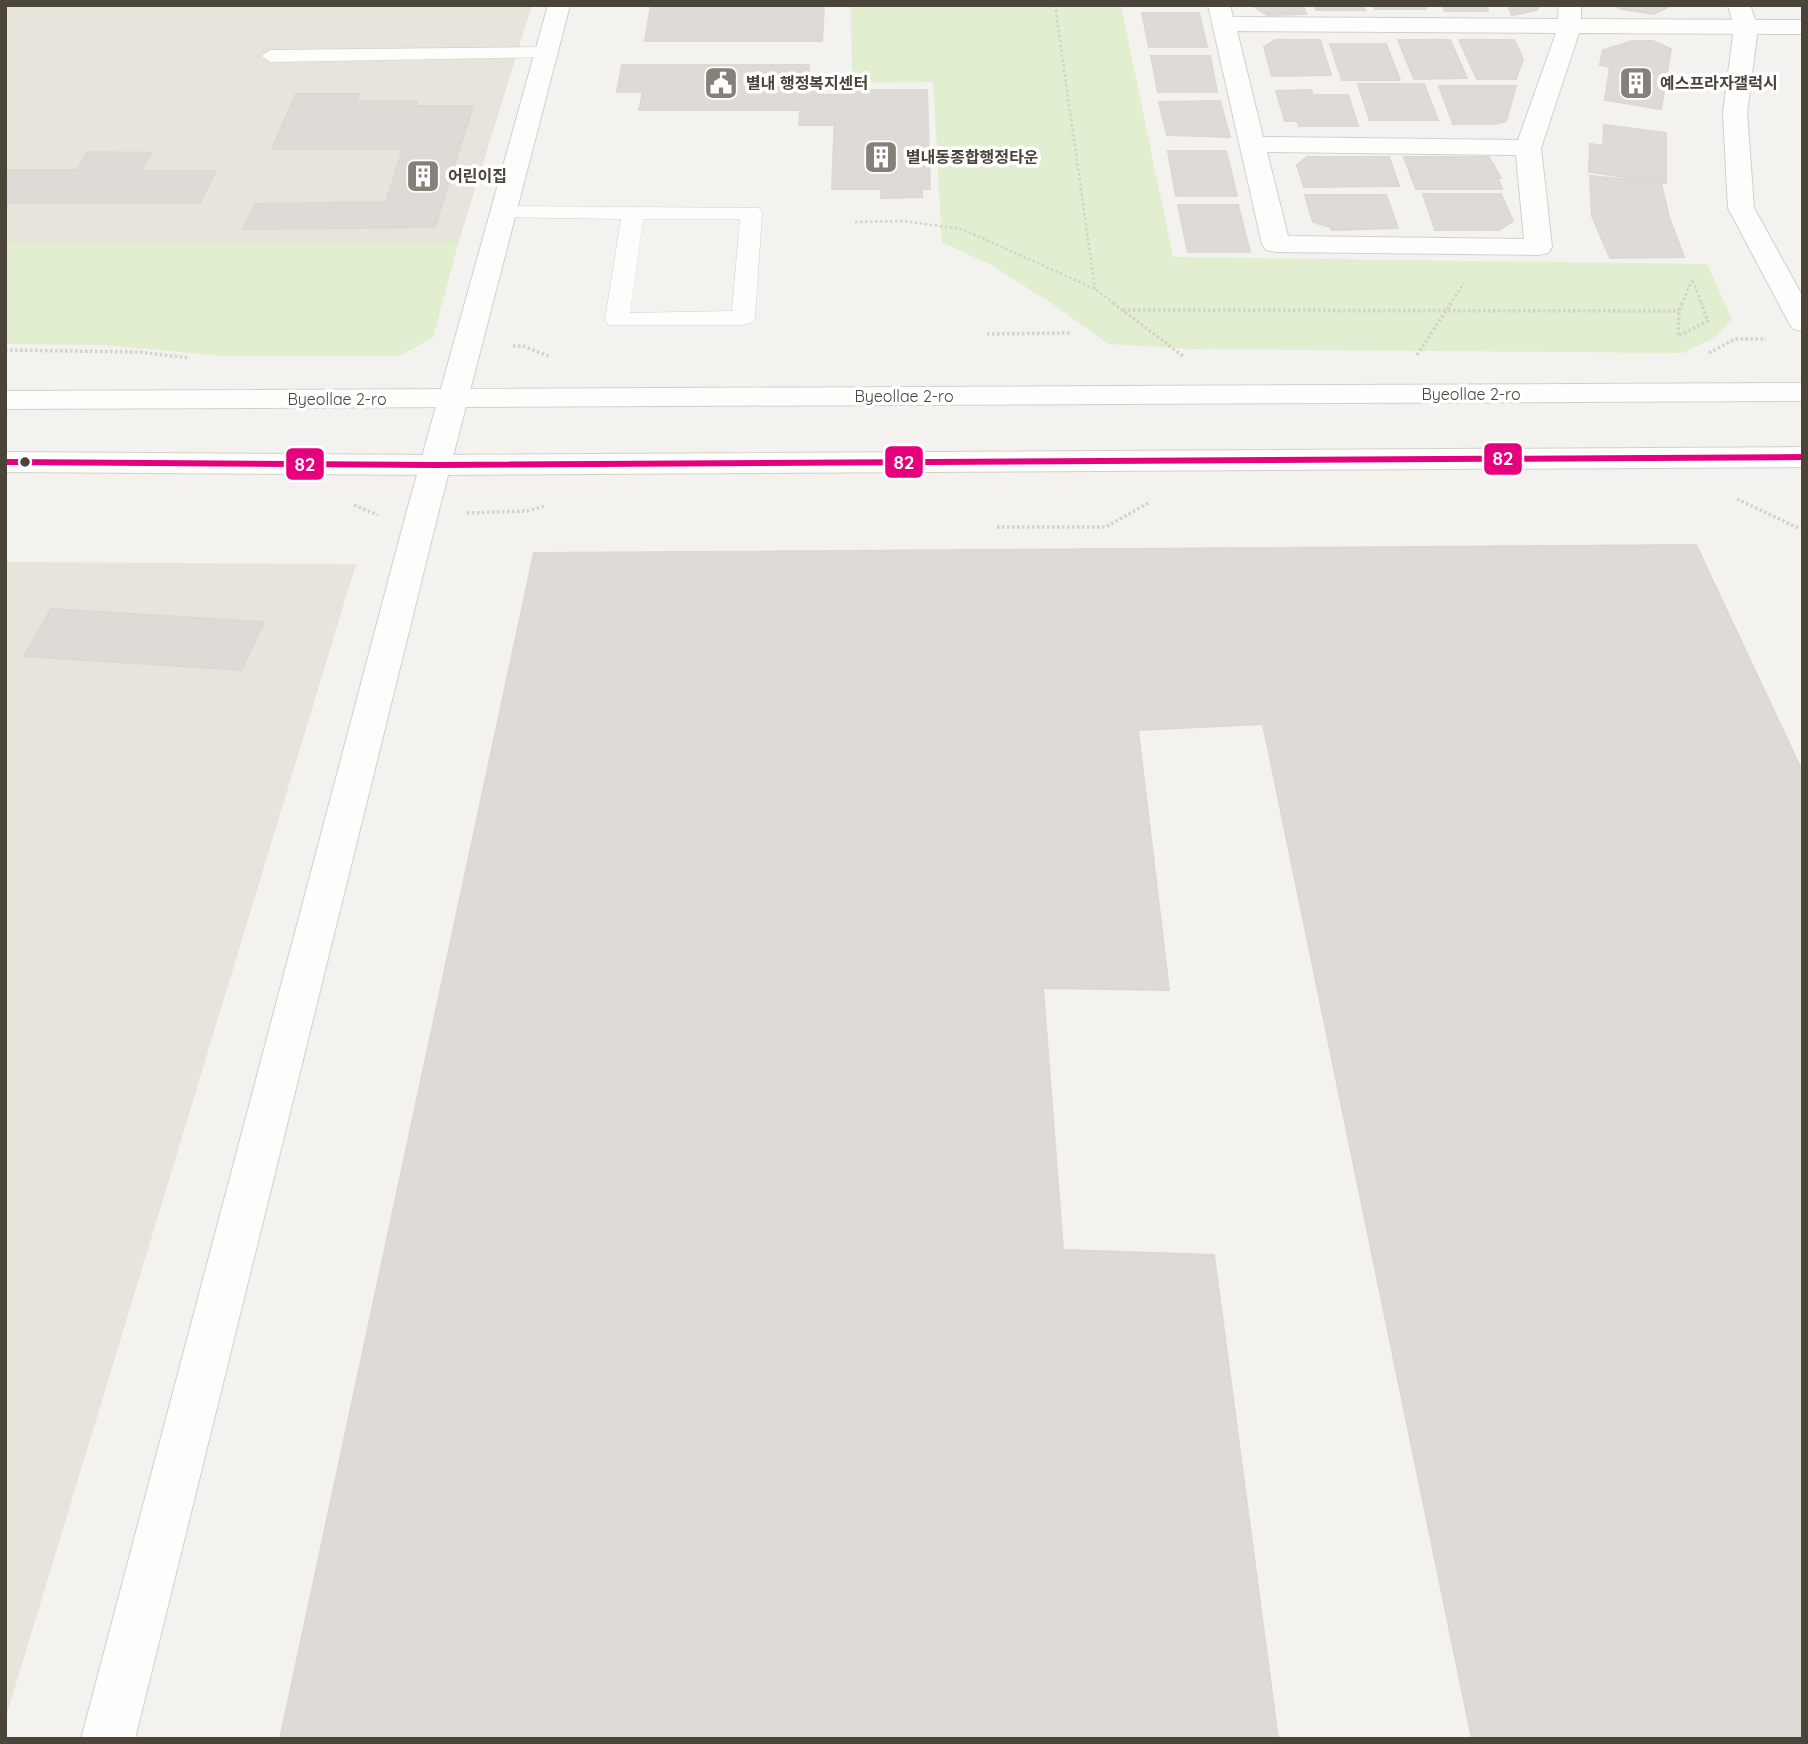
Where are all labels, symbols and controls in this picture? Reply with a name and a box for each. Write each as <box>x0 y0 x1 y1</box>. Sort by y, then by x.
public building icon: 별내 행정복지센터 <box>702 64 740 102</box>
building icon: 예스프라자갤럭시 <box>1617 64 1655 102</box>
place label: 별내 행정복지센터 <box>746 73 868 93</box>
place label: 예스프라자갤럭시 <box>1660 73 1778 93</box>
building icon: 별내동종합행정타운 <box>862 138 900 176</box>
place label: 별내동종합행정타운 <box>906 147 1038 167</box>
building icon: 어린이집 <box>404 157 442 195</box>
place label: 어린이집 <box>448 166 507 186</box>
street label: Byeollae 2-ro <box>1421 384 1521 404</box>
street label: Byeollae 2-ro <box>854 386 954 406</box>
street label: Byeollae 2-ro <box>287 389 387 409</box>
line badge: 82 <box>1483 442 1523 476</box>
line badge: 82 <box>884 445 924 479</box>
text: 82 <box>1492 446 1514 470</box>
line badge: 82 <box>285 447 325 481</box>
text: 82 <box>893 450 915 474</box>
text: 82 <box>294 452 316 476</box>
unlabelled marker <box>18 455 32 469</box>

